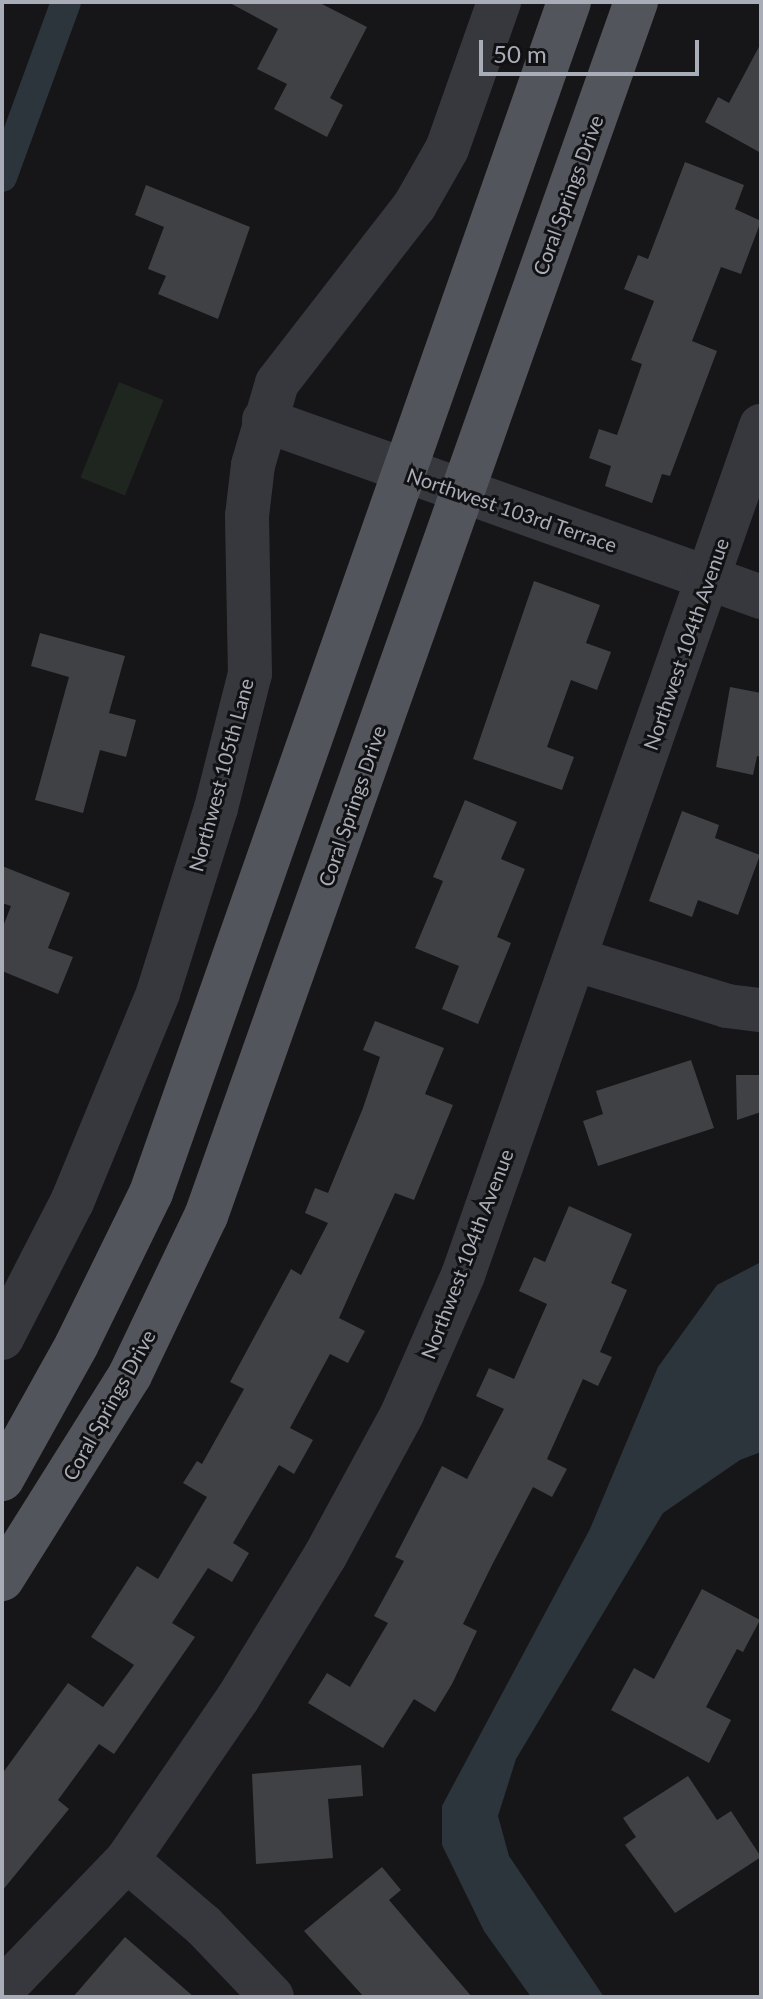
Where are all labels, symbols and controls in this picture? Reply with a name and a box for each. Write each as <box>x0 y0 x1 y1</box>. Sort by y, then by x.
scale bar <box>483 24 703 74</box>
text: 50 m <box>493 39 547 68</box>
street label: Coral Springs Drive <box>528 112 608 278</box>
street label: Northwest 103rd Terrace <box>404 463 620 557</box>
street label: Northwest 104th Avenue <box>638 534 734 754</box>
street label: Northwest 105th Lane <box>184 676 258 874</box>
street label: Coral Springs Drive <box>313 723 391 889</box>
street label: Northwest 104th Avenue <box>416 1145 518 1363</box>
street label: Coral Springs Drive <box>58 1326 160 1484</box>

